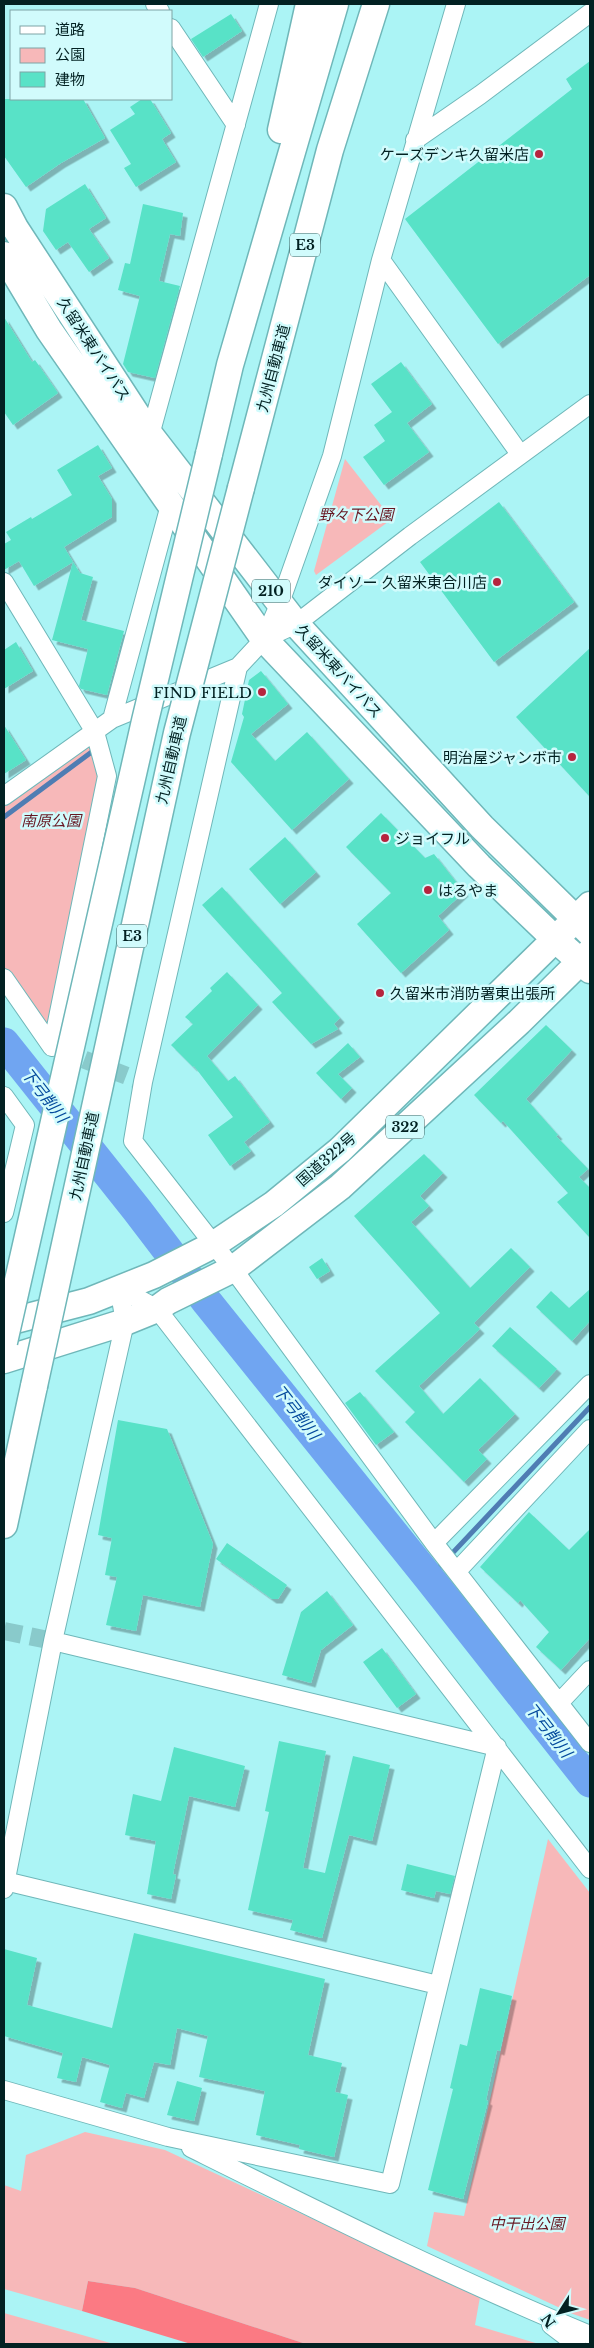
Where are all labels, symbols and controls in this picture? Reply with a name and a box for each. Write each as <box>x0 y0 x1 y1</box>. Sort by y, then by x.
legend <box>10 10 172 100</box>
text: 道路 <box>55 20 85 39</box>
text: 公園 <box>55 45 85 64</box>
text: 建物 <box>55 70 85 89</box>
place label: ケーズデンキ久留米店 <box>380 145 529 164</box>
marker: ケーズデンキ久留米店 <box>533 148 545 160</box>
road number: E3 <box>290 234 320 256</box>
street label: 久留米東バイパス <box>53 294 135 404</box>
street label: 九州自動車道 <box>252 322 294 414</box>
park label: 野々下公園 <box>318 505 395 524</box>
place label: ダイソー 久留米東合川店 <box>318 573 487 592</box>
marker: ダイソー 久留米東合川店 <box>491 576 503 588</box>
road number: 210 <box>252 580 290 602</box>
street label: 久留米東バイパス <box>292 620 386 722</box>
place label: FIND FIELD <box>153 683 252 702</box>
marker: FIND FIELD <box>256 686 268 698</box>
street label: 九州自動車道 <box>152 714 190 806</box>
place label: 明治屋ジャンボ市 <box>443 748 562 767</box>
marker: 明治屋ジャンボ市 <box>566 751 578 763</box>
park label: 南原公園 <box>21 811 83 830</box>
place label: ジョイフル <box>395 829 470 848</box>
marker: ジョイフル <box>379 832 391 844</box>
place label: はるやま <box>438 881 498 900</box>
marker: はるやま <box>422 884 434 896</box>
road number: E3 <box>117 924 147 948</box>
place label: 久留米市消防署東出張所 <box>390 984 555 1003</box>
marker: 久留米市消防署東出張所 <box>374 987 386 999</box>
water label: 下弓削川 <box>17 1064 74 1128</box>
street label: 九州自動車道 <box>65 1110 103 1202</box>
road number: 322 <box>386 1116 424 1138</box>
street label: 国道322号 <box>292 1128 360 1190</box>
water label: 下弓削川 <box>269 1381 326 1445</box>
water label: 下弓削川 <box>521 1699 578 1763</box>
park label: 中干出公園 <box>489 2214 566 2233</box>
north arrow <box>534 2288 584 2338</box>
text: N <box>537 2310 560 2331</box>

